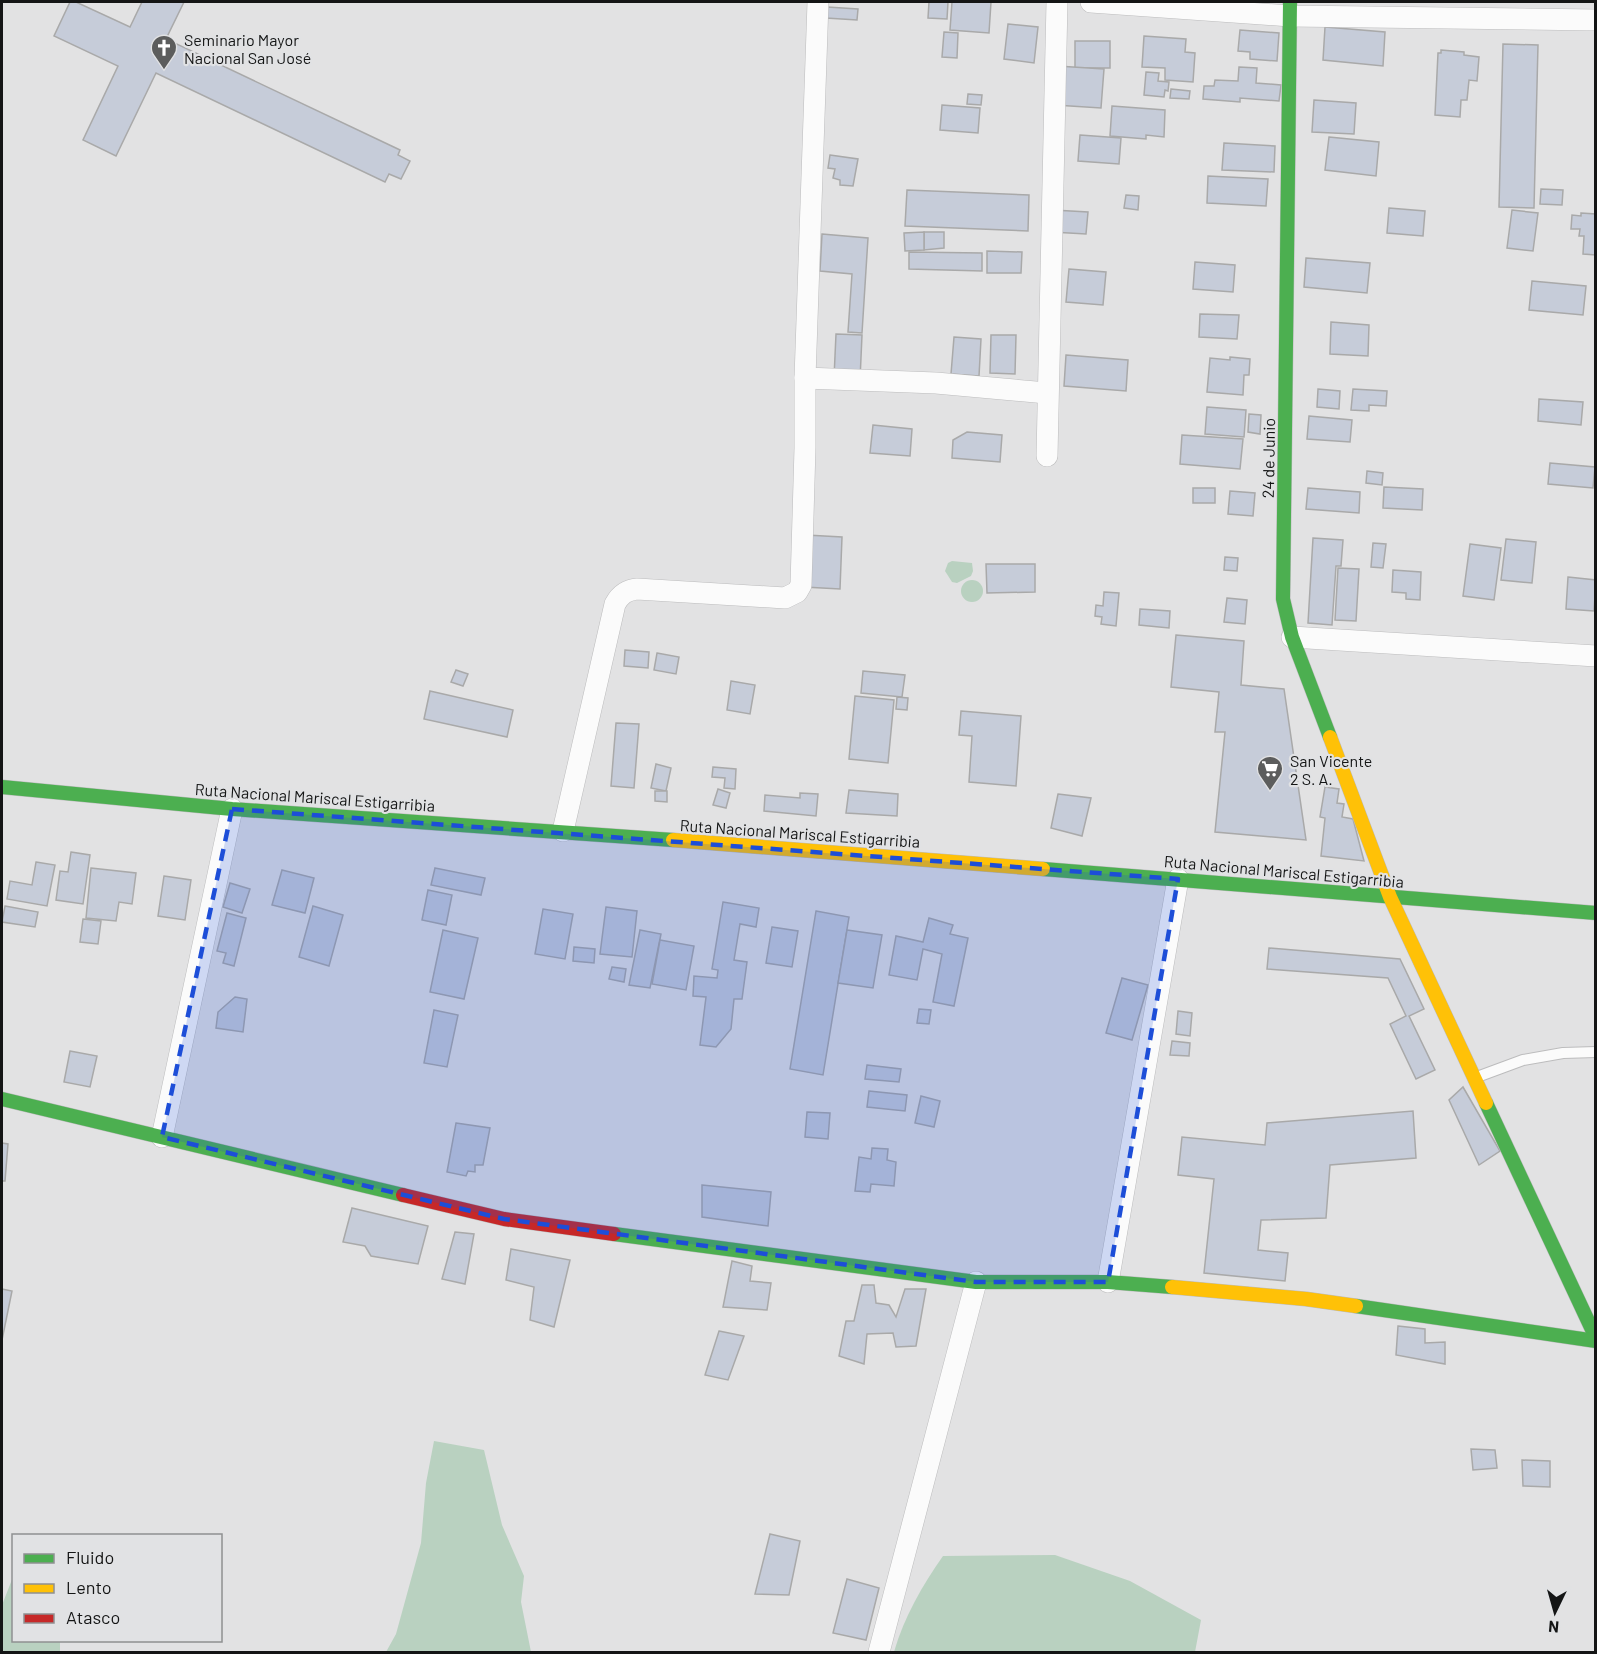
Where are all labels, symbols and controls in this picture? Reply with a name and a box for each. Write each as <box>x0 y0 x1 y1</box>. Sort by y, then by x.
place label: Seminario Mayor Nacional San José <box>184 30 311 67</box>
church icon: Seminario Mayor Nacional San José <box>149 33 179 71</box>
street label: 24 de Junio <box>1258 418 1278 498</box>
place label: San Vicente 2 S. A. <box>1290 751 1372 788</box>
supermarket icon: San Vicente 2 S. A. <box>1255 754 1285 792</box>
street label: Ruta Nacional Mariscal Estigarribia <box>194 779 436 815</box>
street label: Ruta Nacional Mariscal Estigarribia <box>679 815 921 851</box>
street label: Ruta Nacional Mariscal Estigarribia <box>1163 851 1405 891</box>
legend <box>12 1534 222 1642</box>
text: Fluido <box>66 1546 114 1568</box>
text: Lento <box>66 1576 112 1598</box>
north arrow <box>1525 1582 1585 1642</box>
text: Atasco <box>66 1606 120 1628</box>
text: N <box>1548 1618 1560 1637</box>

